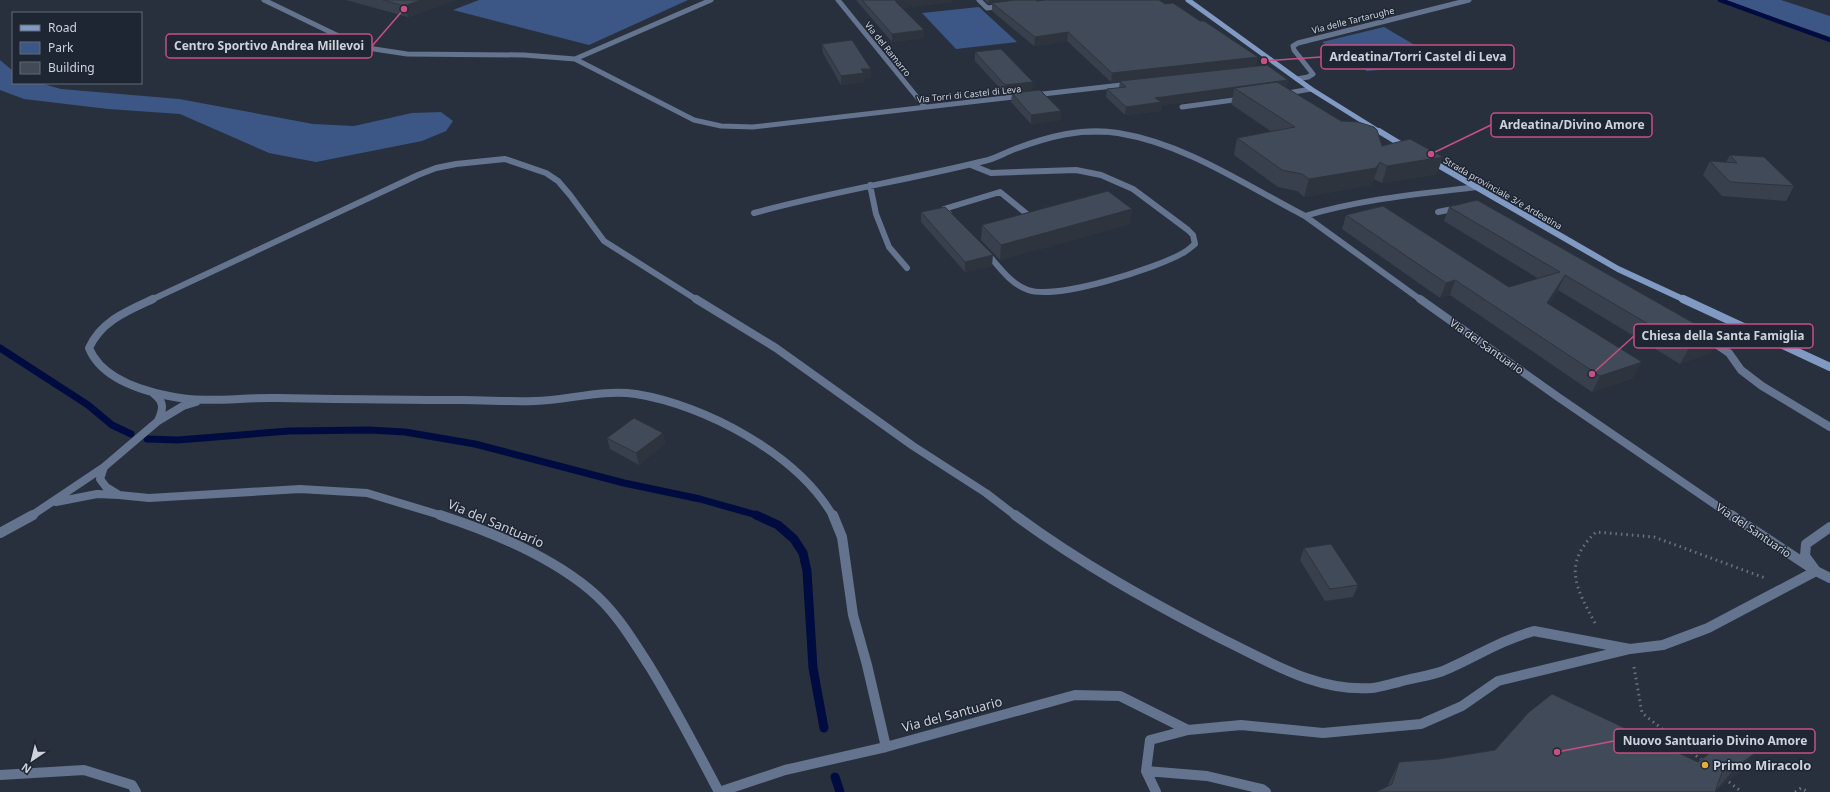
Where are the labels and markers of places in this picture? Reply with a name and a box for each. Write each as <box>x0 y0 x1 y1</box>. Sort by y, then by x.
callout: Centro Sportivo Andrea Millevoi <box>166 34 372 58</box>
callout: Ardeatina/Torri Castel di Leva <box>1321 45 1514 69</box>
callout: Ardeatina/Divino Amore <box>1491 113 1652 137</box>
callout: Chiesa della Santa Famiglia <box>1634 324 1813 348</box>
callout: Nuovo Santuario Divino Amore <box>1614 729 1815 753</box>
place label: Primo Miracolo <box>1713 756 1811 774</box>
marker: Primo Miracolo <box>1700 760 1710 770</box>

